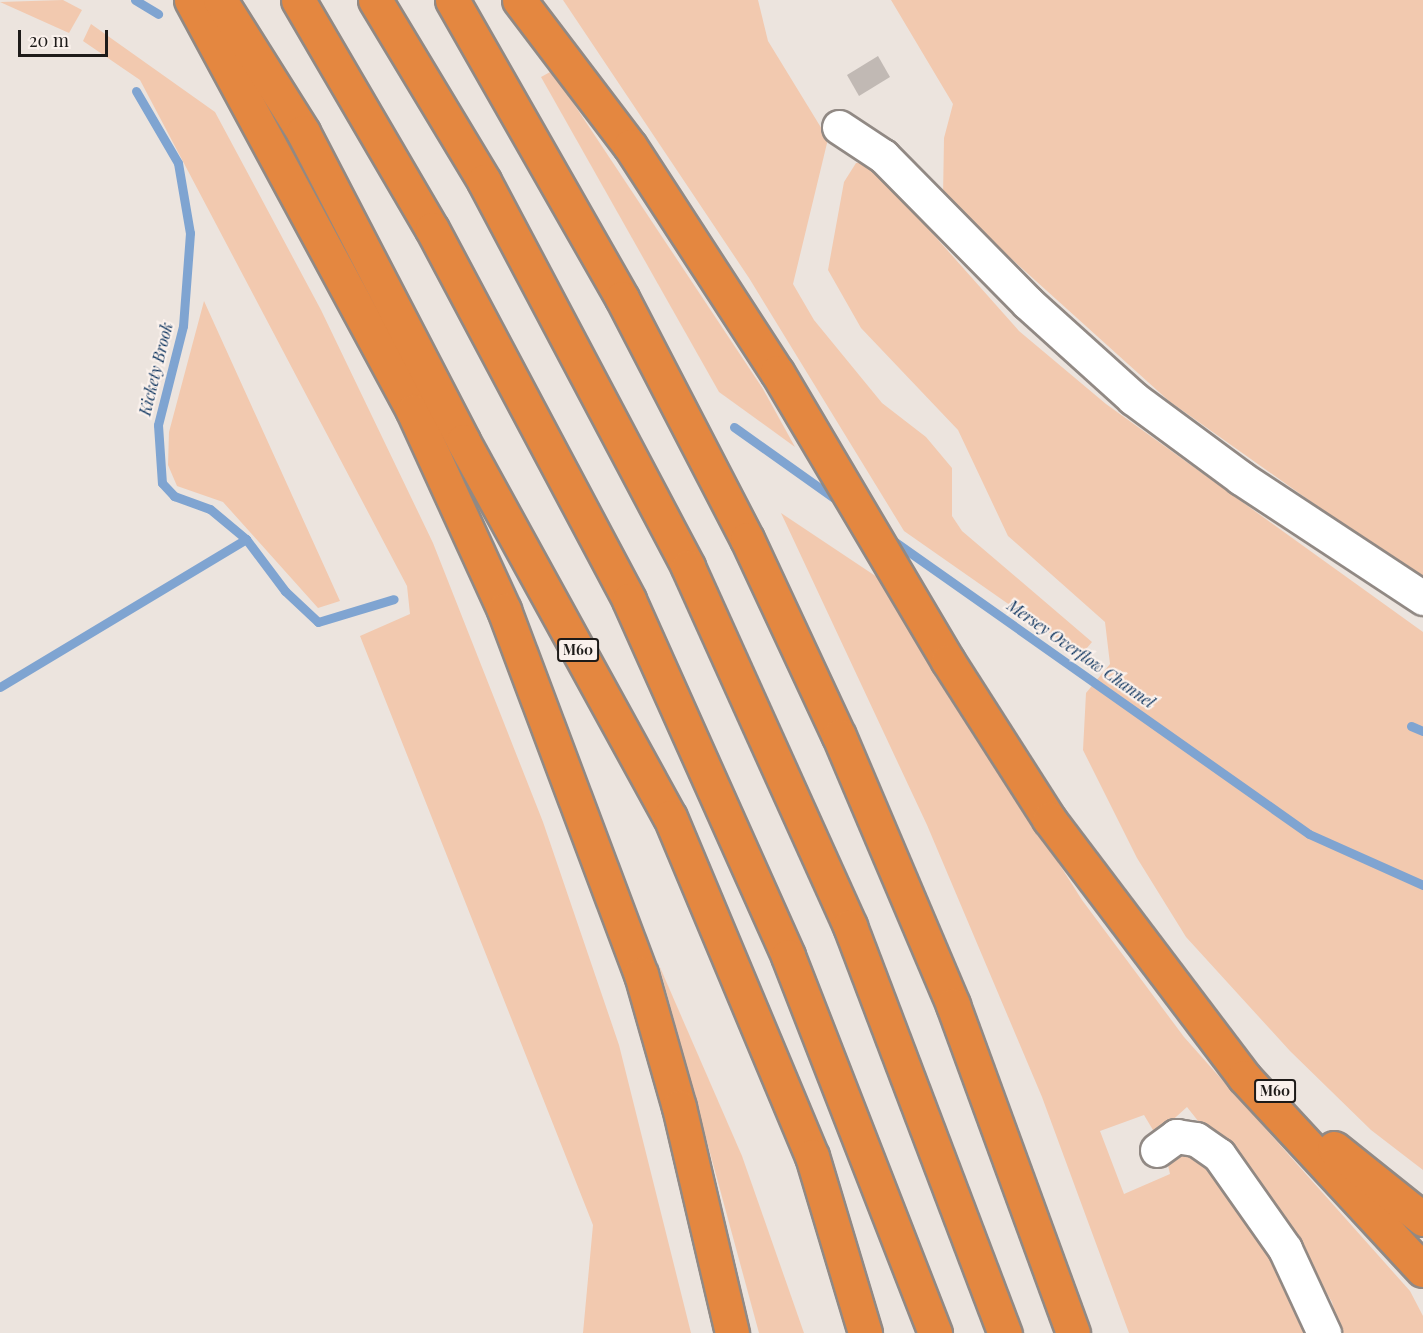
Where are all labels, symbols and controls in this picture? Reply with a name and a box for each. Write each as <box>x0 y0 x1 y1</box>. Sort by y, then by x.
scale bar <box>21 18 111 56</box>
text: 20 m <box>29 28 69 52</box>
water label: Kickety Brook <box>135 320 177 418</box>
water label: Mersey Overflow Channel <box>1004 596 1158 712</box>
road number: M60 <box>557 639 599 661</box>
road number: M60 <box>1254 1080 1296 1102</box>

